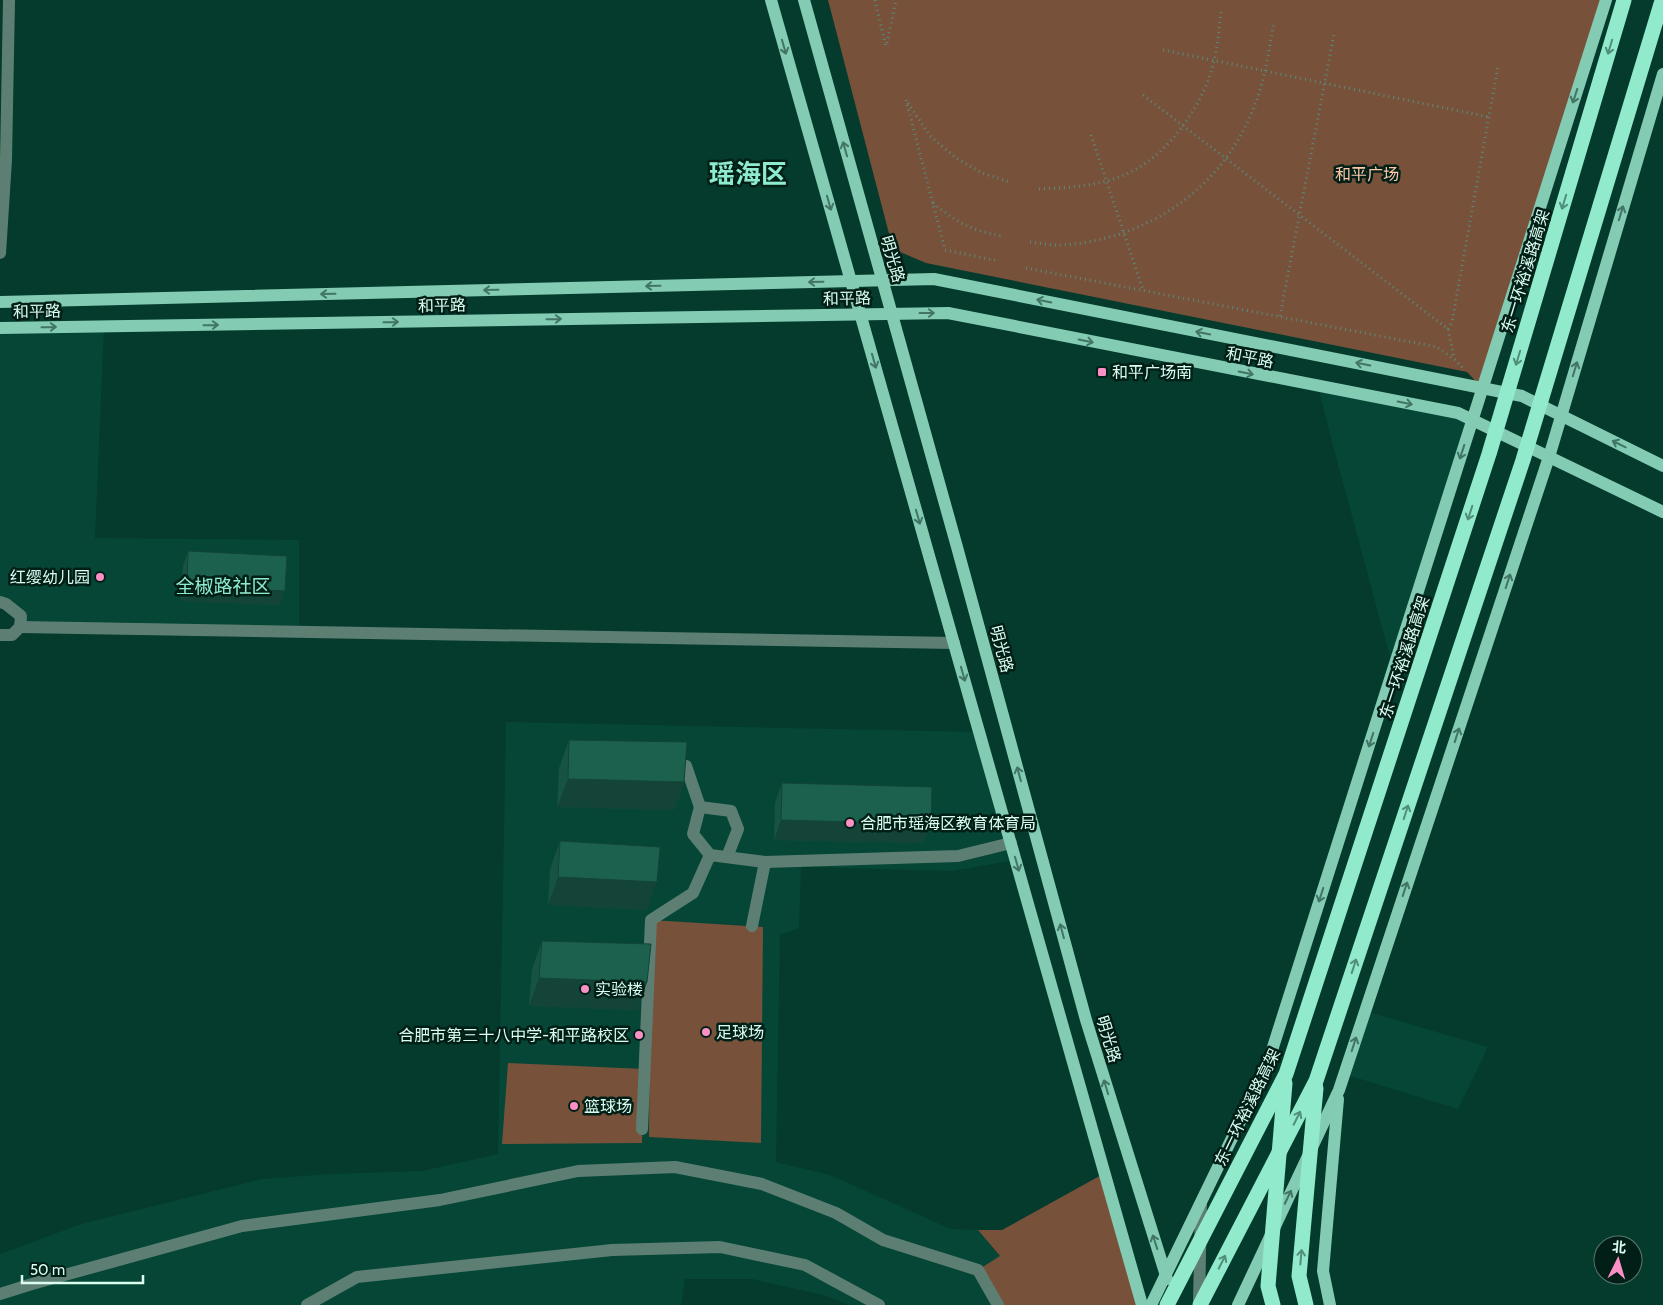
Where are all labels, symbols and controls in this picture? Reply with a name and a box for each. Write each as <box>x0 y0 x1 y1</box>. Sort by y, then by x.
one-way arrow <box>780 38 789 54</box>
one-way arrow <box>1605 38 1615 54</box>
one-way arrow <box>1570 88 1579 104</box>
one-way arrow <box>840 142 850 158</box>
district label: 瑶海区 <box>709 158 787 190</box>
park label: 和平广场 <box>1335 165 1399 184</box>
one-way arrow <box>1559 194 1569 210</box>
one-way arrow <box>824 195 834 211</box>
one-way arrow <box>1617 205 1627 221</box>
street label: 东一环裕溪路高架 <box>1498 207 1553 335</box>
street label: 明光路 <box>877 233 908 285</box>
one-way arrow <box>808 277 824 287</box>
one-way arrow <box>645 281 662 291</box>
one-way arrow <box>483 285 499 294</box>
one-way arrow <box>320 289 336 298</box>
street label: 和平路 <box>823 289 871 308</box>
street label: 和平路 <box>418 296 466 315</box>
one-way arrow <box>1036 296 1052 305</box>
street label: 和平路 <box>13 302 61 321</box>
one-way arrow <box>918 308 934 318</box>
one-way arrow <box>545 314 561 324</box>
one-way arrow <box>382 317 399 327</box>
one-way arrow <box>202 320 219 330</box>
one-way arrow <box>40 322 56 332</box>
one-way arrow <box>1196 327 1212 337</box>
one-way arrow <box>1078 337 1094 346</box>
street label: 和平路 <box>1225 344 1275 371</box>
one-way arrow <box>1512 350 1522 366</box>
one-way arrow <box>869 353 879 369</box>
one-way arrow <box>1355 359 1371 369</box>
one-way arrow <box>1571 361 1581 377</box>
place label: 和平广场南 <box>1112 363 1192 382</box>
marker: 和平广场南 <box>1096 366 1108 378</box>
one-way arrow <box>1237 368 1253 378</box>
one-way arrow <box>1397 399 1413 409</box>
one-way arrow <box>1612 439 1627 448</box>
one-way arrow <box>1457 443 1467 459</box>
one-way arrow <box>1465 505 1474 521</box>
one-way arrow <box>914 509 923 525</box>
place label: 红缨幼儿园 <box>10 568 90 587</box>
marker: 红缨幼儿园 <box>94 571 106 583</box>
one-way arrow <box>1504 574 1513 589</box>
district label: 全椒路社区 <box>175 575 271 598</box>
street label: 东一环裕溪路高架 <box>1376 593 1433 721</box>
street label: 明光路 <box>986 623 1017 675</box>
one-way arrow <box>958 665 968 681</box>
one-way arrow <box>1453 728 1462 744</box>
one-way arrow <box>1365 731 1375 747</box>
one-way arrow <box>1014 766 1023 782</box>
one-way arrow <box>1402 804 1411 820</box>
place label: 合肥市瑶海区教育体育局 <box>860 814 1036 833</box>
marker: 合肥市瑶海区教育体育局 <box>844 817 856 829</box>
one-way arrow <box>1012 855 1022 871</box>
one-way arrow <box>1401 882 1411 898</box>
one-way arrow <box>1316 886 1326 902</box>
one-way arrow <box>1056 923 1066 939</box>
one-way arrow <box>1350 958 1360 974</box>
place label: 实验楼 <box>595 980 643 999</box>
marker: 实验楼 <box>579 983 591 995</box>
street label: 明光路 <box>1092 1013 1125 1065</box>
place label: 足球场 <box>716 1023 764 1042</box>
place label: 合肥市第三十八中学-和平路校区 <box>398 1026 629 1045</box>
marker: 足球场 <box>700 1026 712 1038</box>
marker: 合肥市第三十八中学-和平路校区 <box>633 1029 645 1041</box>
one-way arrow <box>1350 1036 1359 1052</box>
street label: 东一环裕溪路高架 <box>1211 1046 1284 1169</box>
one-way arrow <box>1101 1079 1111 1095</box>
place label: 篮球场 <box>584 1097 632 1116</box>
marker: 篮球场 <box>568 1100 580 1112</box>
one-way arrow <box>1292 1110 1302 1125</box>
one-way arrow <box>1284 1190 1294 1205</box>
one-way arrow <box>1149 1234 1159 1250</box>
north arrow <box>1593 1235 1643 1285</box>
text: 北 <box>1611 1237 1627 1257</box>
one-way arrow <box>1296 1249 1306 1265</box>
scale bar <box>22 1252 144 1284</box>
one-way arrow <box>1218 1255 1227 1270</box>
text: 50 m <box>30 1261 65 1279</box>

